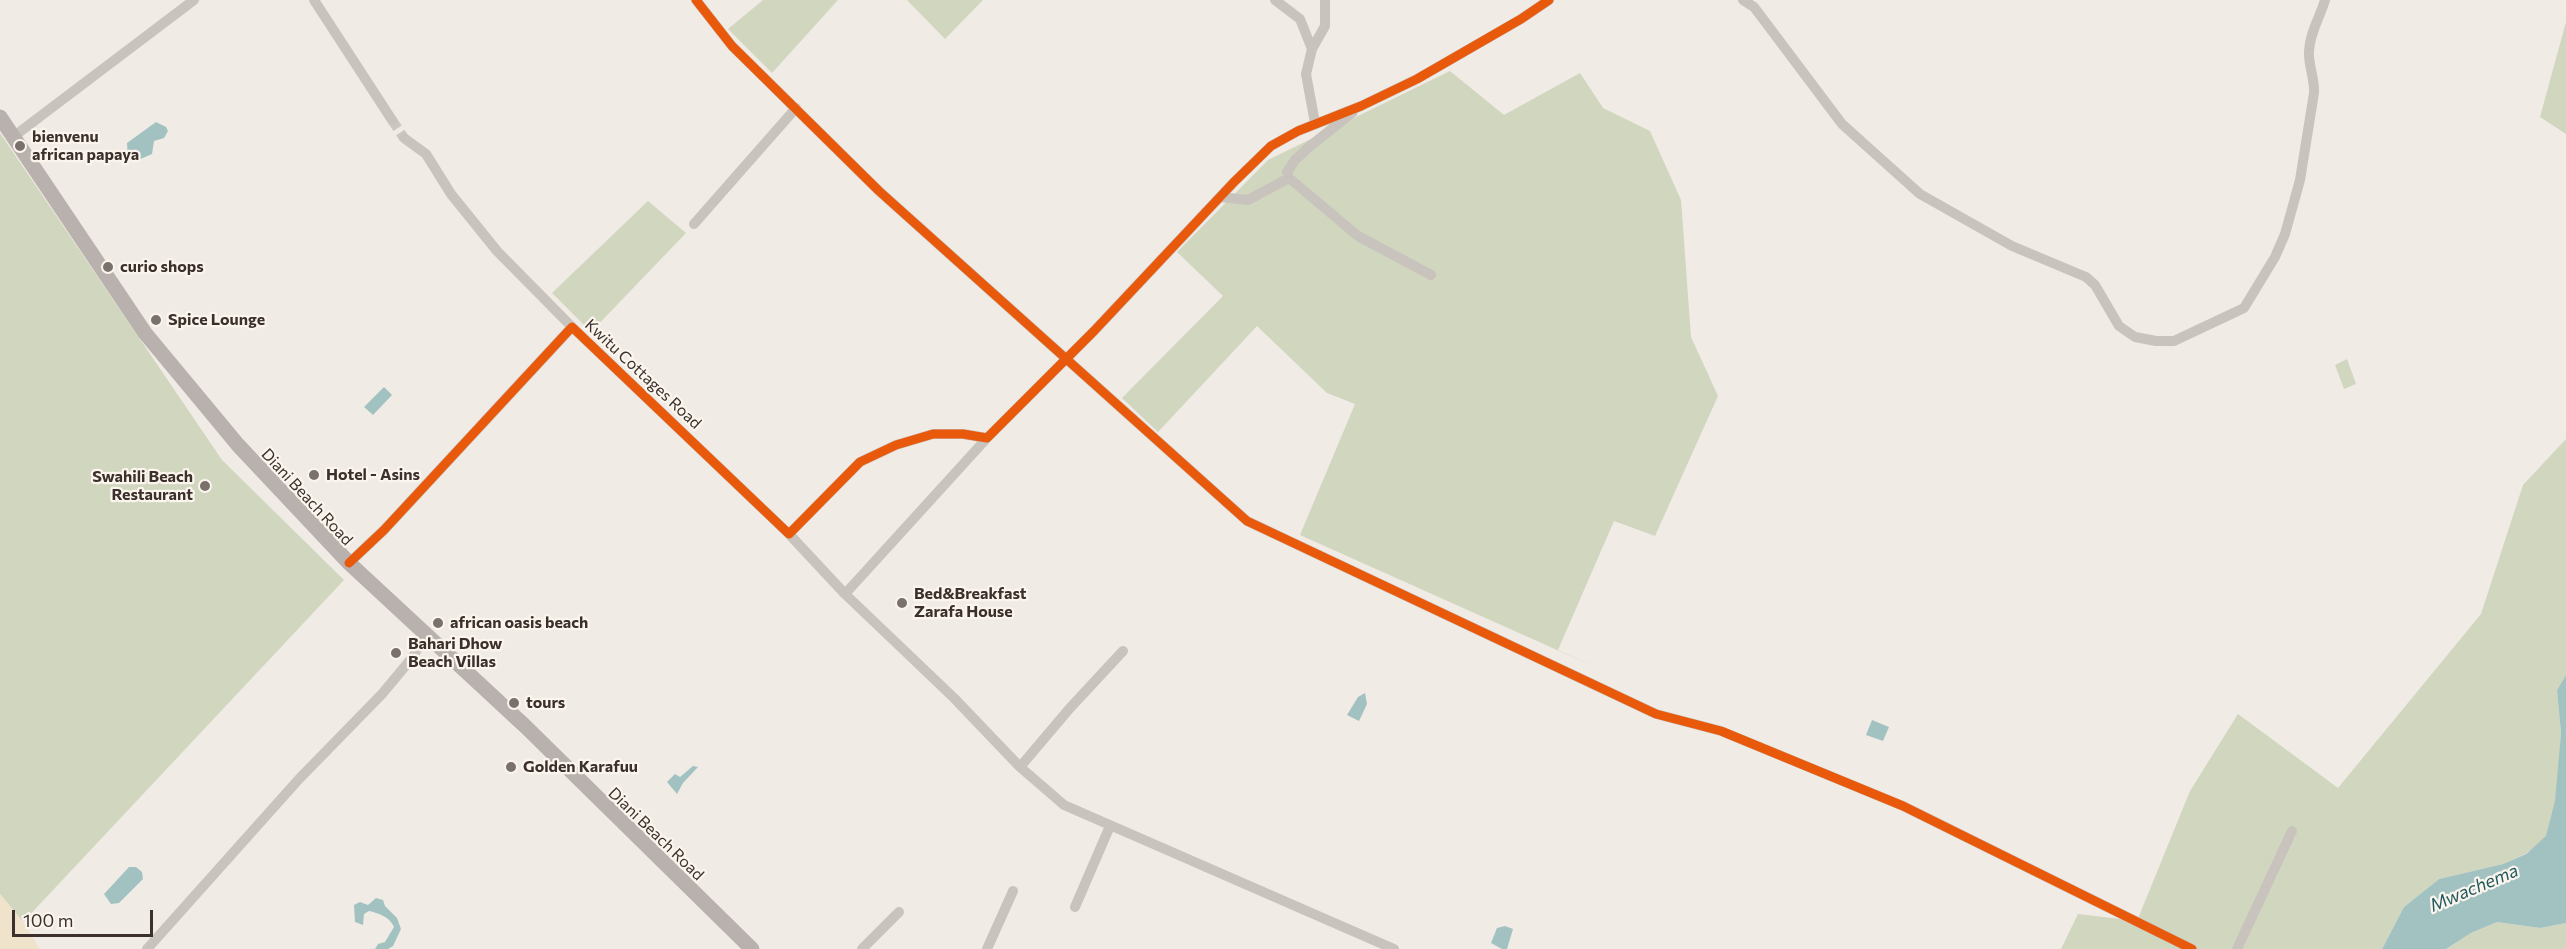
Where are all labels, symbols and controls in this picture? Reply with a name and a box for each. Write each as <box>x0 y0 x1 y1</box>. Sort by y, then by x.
place label: bienvenu african papaya <box>32 127 139 165</box>
marker: bienvenu african papaya <box>13 139 27 153</box>
place label: curio shops <box>120 257 204 277</box>
marker: curio shops <box>101 260 115 274</box>
place label: Spice Lounge <box>168 310 265 330</box>
marker: Spice Lounge <box>149 313 163 327</box>
street label: Kwitu Cottages Road <box>581 315 705 433</box>
street label: Diani Beach Road <box>257 445 357 549</box>
place label: Hotel - Asins <box>326 465 420 485</box>
place label: Swahili Beach Restaurant <box>92 467 193 505</box>
marker: Hotel - Asins <box>307 468 321 482</box>
marker: Swahili Beach Restaurant <box>198 479 212 493</box>
place label: Bed&Breakfast Zarafa House <box>914 584 1027 622</box>
marker: Bed&Breakfast Zarafa House <box>895 596 909 610</box>
place label: african oasis beach <box>450 613 588 633</box>
marker: african oasis beach <box>431 616 445 630</box>
place label: Bahari Dhow Beach Villas <box>408 634 502 672</box>
marker: Bahari Dhow Beach Villas <box>389 646 403 660</box>
place label: tours <box>526 693 565 713</box>
marker: tours <box>507 696 521 710</box>
place label: Golden Karafuu <box>523 757 638 777</box>
marker: Golden Karafuu <box>504 760 518 774</box>
street label: Diani Beach Road <box>604 784 708 884</box>
water label: Mwachema <box>2426 860 2522 916</box>
scale bar <box>15 898 156 936</box>
text: 100 m <box>23 909 73 931</box>

